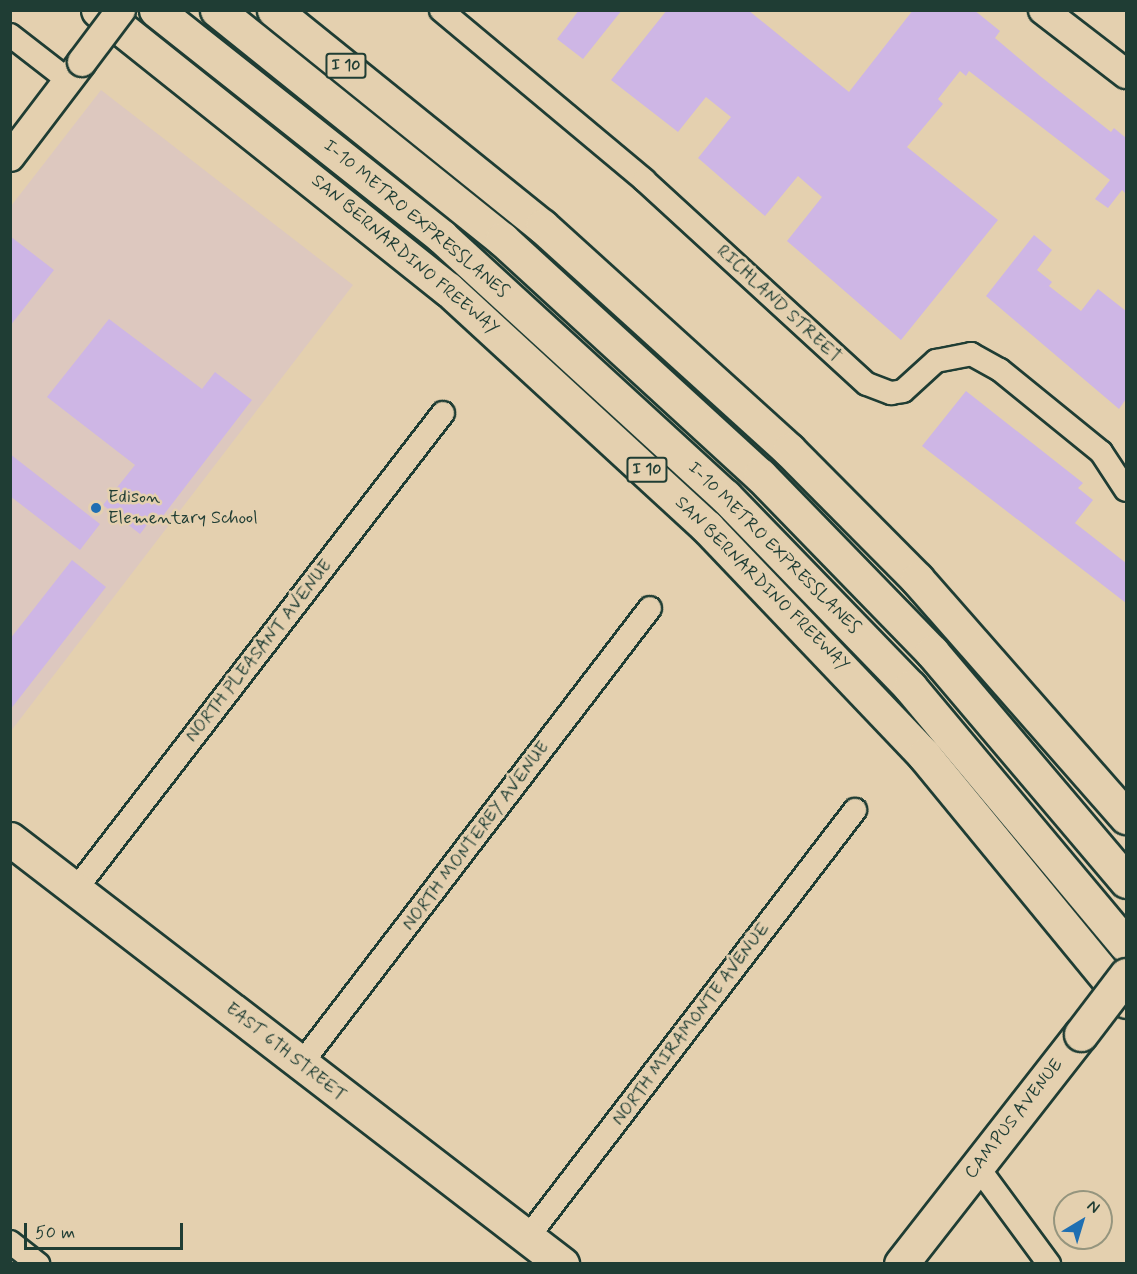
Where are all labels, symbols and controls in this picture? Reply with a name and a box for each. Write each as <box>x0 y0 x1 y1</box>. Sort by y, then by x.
road number: I 10 <box>325 53 367 79</box>
street label: I-10 METRO EXPRESSLANES <box>318 134 514 304</box>
street label: SAN BERNARDINO FREEWAY <box>310 173 500 337</box>
street label: RICHLAND STREET <box>712 241 846 367</box>
street label: I-10 METRO EXPRESSLANES <box>682 456 866 640</box>
road number: I 10 <box>626 457 668 483</box>
place label: Edison Elementary School <box>108 487 258 530</box>
street label: SAN BERNARDINO FREEWAY <box>673 495 851 673</box>
marker: Edison Elementary School <box>89 501 103 515</box>
street label: NORTH PLEASANT AVENUE <box>181 556 337 746</box>
street label: NORTH MONTEREY AVENUE <box>397 737 555 935</box>
street label: NORTH MIRAMONTE AVENUE <box>609 920 773 1128</box>
street label: EAST 6TH STREET <box>220 997 352 1107</box>
street label: CAMPUS AVENUE <box>959 1053 1069 1185</box>
north arrow <box>1053 1190 1113 1250</box>
text: N <box>1082 1195 1104 1219</box>
scale bar <box>27 1211 186 1249</box>
text: 50 m <box>35 1221 75 1245</box>

